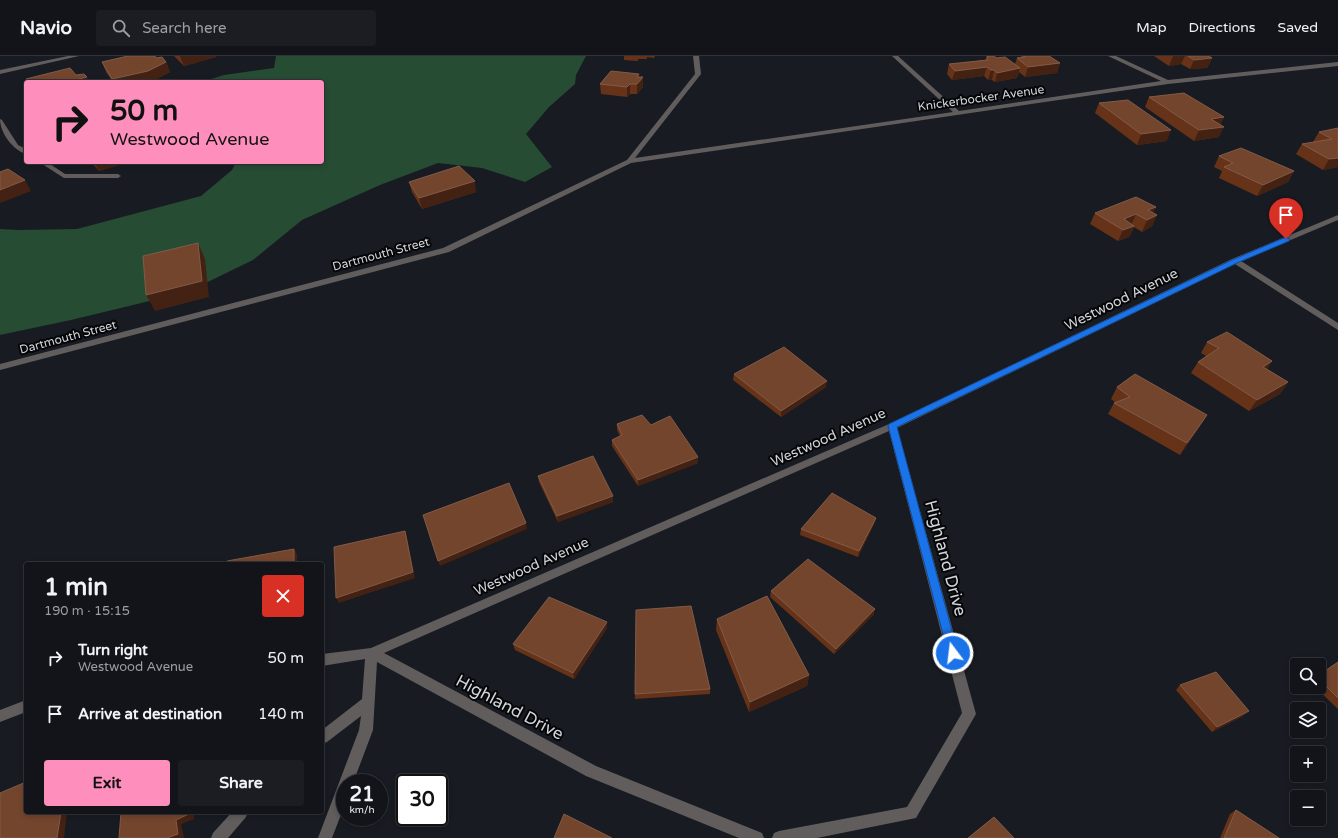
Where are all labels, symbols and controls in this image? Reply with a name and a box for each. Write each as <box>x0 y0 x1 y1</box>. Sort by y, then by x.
search box <box>96 10 376 46</box>
text: Navio <box>20 17 72 39</box>
icon: search <box>110 17 132 39</box>
text: Search here <box>142 19 226 37</box>
text: Map <box>1136 19 1167 36</box>
text: Directions <box>1189 19 1256 36</box>
text: Saved <box>1278 19 1318 36</box>
street label: Knickerbocker Avenue <box>917 82 1045 114</box>
text: 50 m <box>110 94 178 128</box>
icon: right <box>44 96 96 148</box>
text: Westwood Avenue <box>110 128 269 150</box>
pin <box>1269 198 1303 239</box>
icon: arrive <box>1275 204 1297 226</box>
street label: Dartmouth Street <box>331 234 431 274</box>
street label: Westwood Avenue <box>1062 265 1181 334</box>
street label: Dartmouth Street <box>18 317 118 357</box>
street label: Westwood Avenue <box>768 404 888 470</box>
street label: Highland Drive <box>920 498 971 618</box>
street label: Westwood Avenue <box>471 533 591 599</box>
text: 1 min <box>44 573 108 602</box>
button: close <box>262 575 304 617</box>
text: 190 m · 15:15 <box>44 603 130 619</box>
position arrow <box>932 632 974 674</box>
text: Turn right <box>78 641 148 659</box>
icon: right <box>44 647 66 669</box>
text: 50 m <box>267 649 304 667</box>
map controls <box>1290 658 1326 826</box>
button: search <box>1290 658 1326 694</box>
text: Westwood Avenue <box>78 659 193 675</box>
street label: Highland Drive <box>452 670 567 745</box>
button: layers <box>1290 702 1326 738</box>
icon: arrive <box>44 703 66 725</box>
text: Arrive at destination <box>78 705 222 723</box>
text: 140 m <box>258 705 304 723</box>
button: + <box>1290 746 1326 782</box>
button: Exit <box>44 760 170 806</box>
button: Share <box>178 760 304 806</box>
speed limit sign: 30 <box>396 774 448 826</box>
text: 21 <box>349 783 375 807</box>
button: − <box>1290 790 1326 826</box>
text: km/h <box>349 804 375 816</box>

